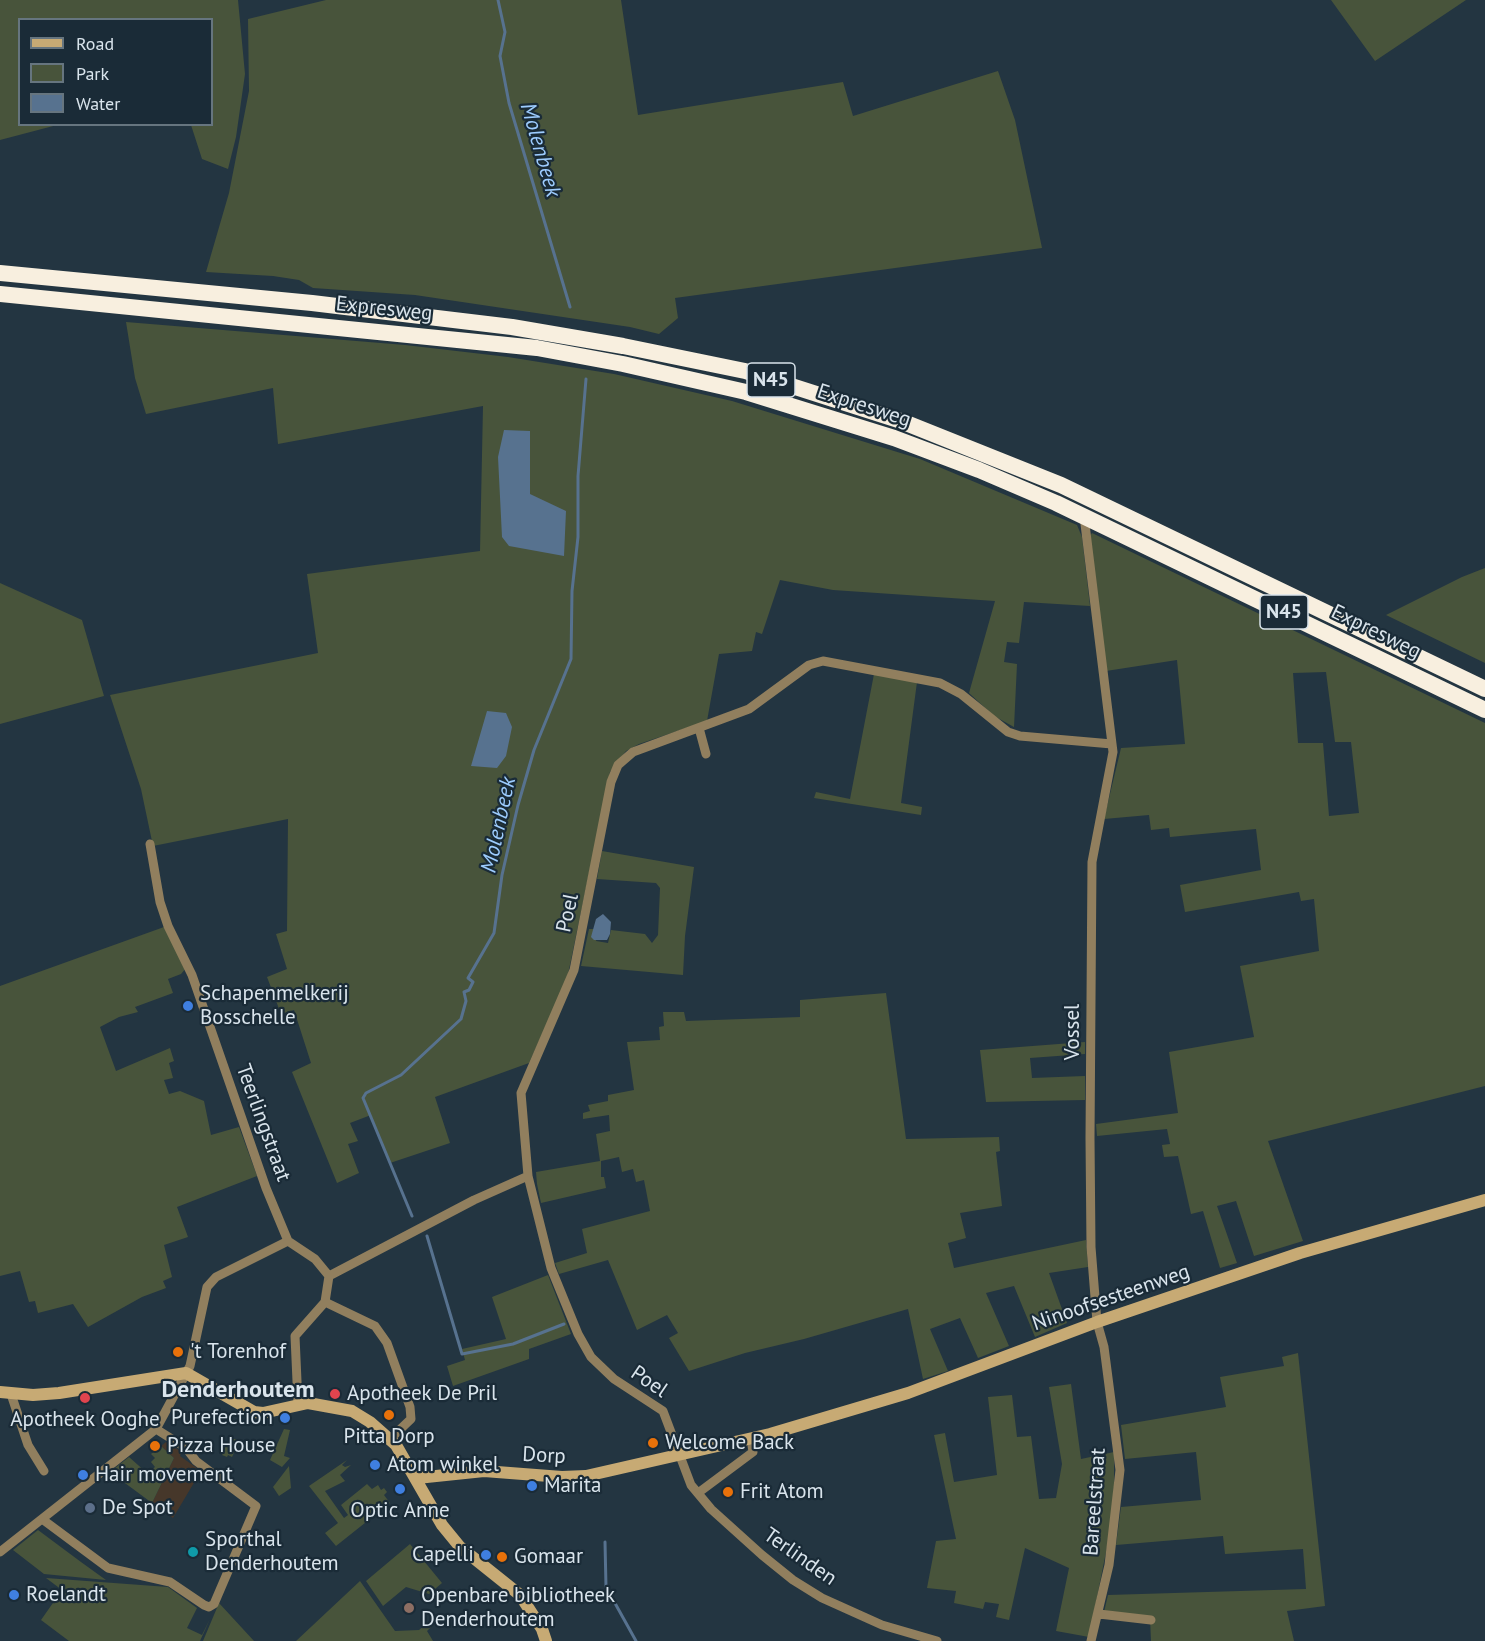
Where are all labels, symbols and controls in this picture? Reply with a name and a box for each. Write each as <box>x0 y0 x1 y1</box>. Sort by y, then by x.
legend <box>18 18 213 126</box>
text: Road <box>76 32 114 55</box>
text: Park <box>76 62 109 85</box>
text: Water <box>76 92 120 115</box>
water label: Molenbeek <box>514 100 566 200</box>
street label: Expresweg <box>334 291 434 327</box>
road number: N45 <box>747 363 795 397</box>
street label: Expresweg <box>814 379 914 433</box>
road number: N45 <box>1260 595 1308 629</box>
street label: Expresweg <box>1327 599 1425 665</box>
water label: Molenbeek <box>476 775 522 875</box>
street label: Poel <box>552 891 584 935</box>
place label: Schapenmelkerij Bosschelle <box>200 981 349 1031</box>
marker: Schapenmelkerij Bosschelle <box>181 999 195 1013</box>
street label: Vossel <box>1060 1004 1086 1060</box>
street label: Teerlingstraat <box>230 1061 296 1185</box>
street label: Ninoofsesteenweg <box>1029 1259 1193 1337</box>
place label: 't Torenhof <box>190 1339 286 1365</box>
marker: 't Torenhof <box>171 1345 185 1359</box>
street label: Poel <box>626 1361 672 1403</box>
district label: Denderhoutem <box>162 1376 314 1404</box>
place label: Apotheek De Pril <box>347 1381 497 1407</box>
marker: Apotheek De Pril <box>328 1387 342 1401</box>
marker: Apotheek Ooghe <box>78 1391 92 1405</box>
place label: Purefection <box>171 1405 273 1431</box>
place label: Apotheek Ooghe <box>10 1407 160 1433</box>
marker: Pitta Dorp <box>382 1408 396 1422</box>
marker: Purefection <box>278 1411 292 1425</box>
place label: Pitta Dorp <box>343 1424 435 1450</box>
place label: Welcome Back <box>665 1430 794 1456</box>
place label: Pizza House <box>167 1433 275 1459</box>
marker: Welcome Back <box>646 1436 660 1450</box>
marker: Pizza House <box>148 1439 162 1453</box>
street label: Dorp <box>522 1442 566 1470</box>
street label: Bareelstraat <box>1079 1447 1111 1557</box>
place label: Atom winkel <box>387 1452 499 1478</box>
marker: Atom winkel <box>368 1458 382 1472</box>
place label: Hair movement <box>95 1462 233 1488</box>
marker: Hair movement <box>76 1468 90 1482</box>
place label: Marita <box>544 1473 601 1499</box>
marker: Marita <box>525 1479 539 1493</box>
place label: Frit Atom <box>740 1479 824 1505</box>
marker: Optic Anne <box>393 1482 407 1496</box>
marker: Frit Atom <box>721 1485 735 1499</box>
place label: De Spot <box>102 1495 173 1521</box>
place label: Optic Anne <box>350 1498 450 1524</box>
marker: De Spot <box>83 1501 97 1515</box>
street label: Terlinden <box>759 1523 841 1591</box>
place label: Sporthal Denderhoutem <box>205 1527 339 1577</box>
place label: Capelli <box>412 1542 474 1568</box>
place label: Gomaar <box>514 1544 583 1570</box>
marker: Sporthal Denderhoutem <box>186 1545 200 1559</box>
marker: Capelli <box>479 1548 493 1562</box>
marker: Gomaar <box>495 1550 509 1564</box>
place label: Roelandt <box>26 1582 106 1608</box>
place label: Openbare bibliotheek Denderhoutem <box>421 1583 615 1633</box>
marker: Roelandt <box>7 1588 21 1602</box>
marker: Openbare bibliotheek Denderhoutem <box>402 1601 416 1615</box>

